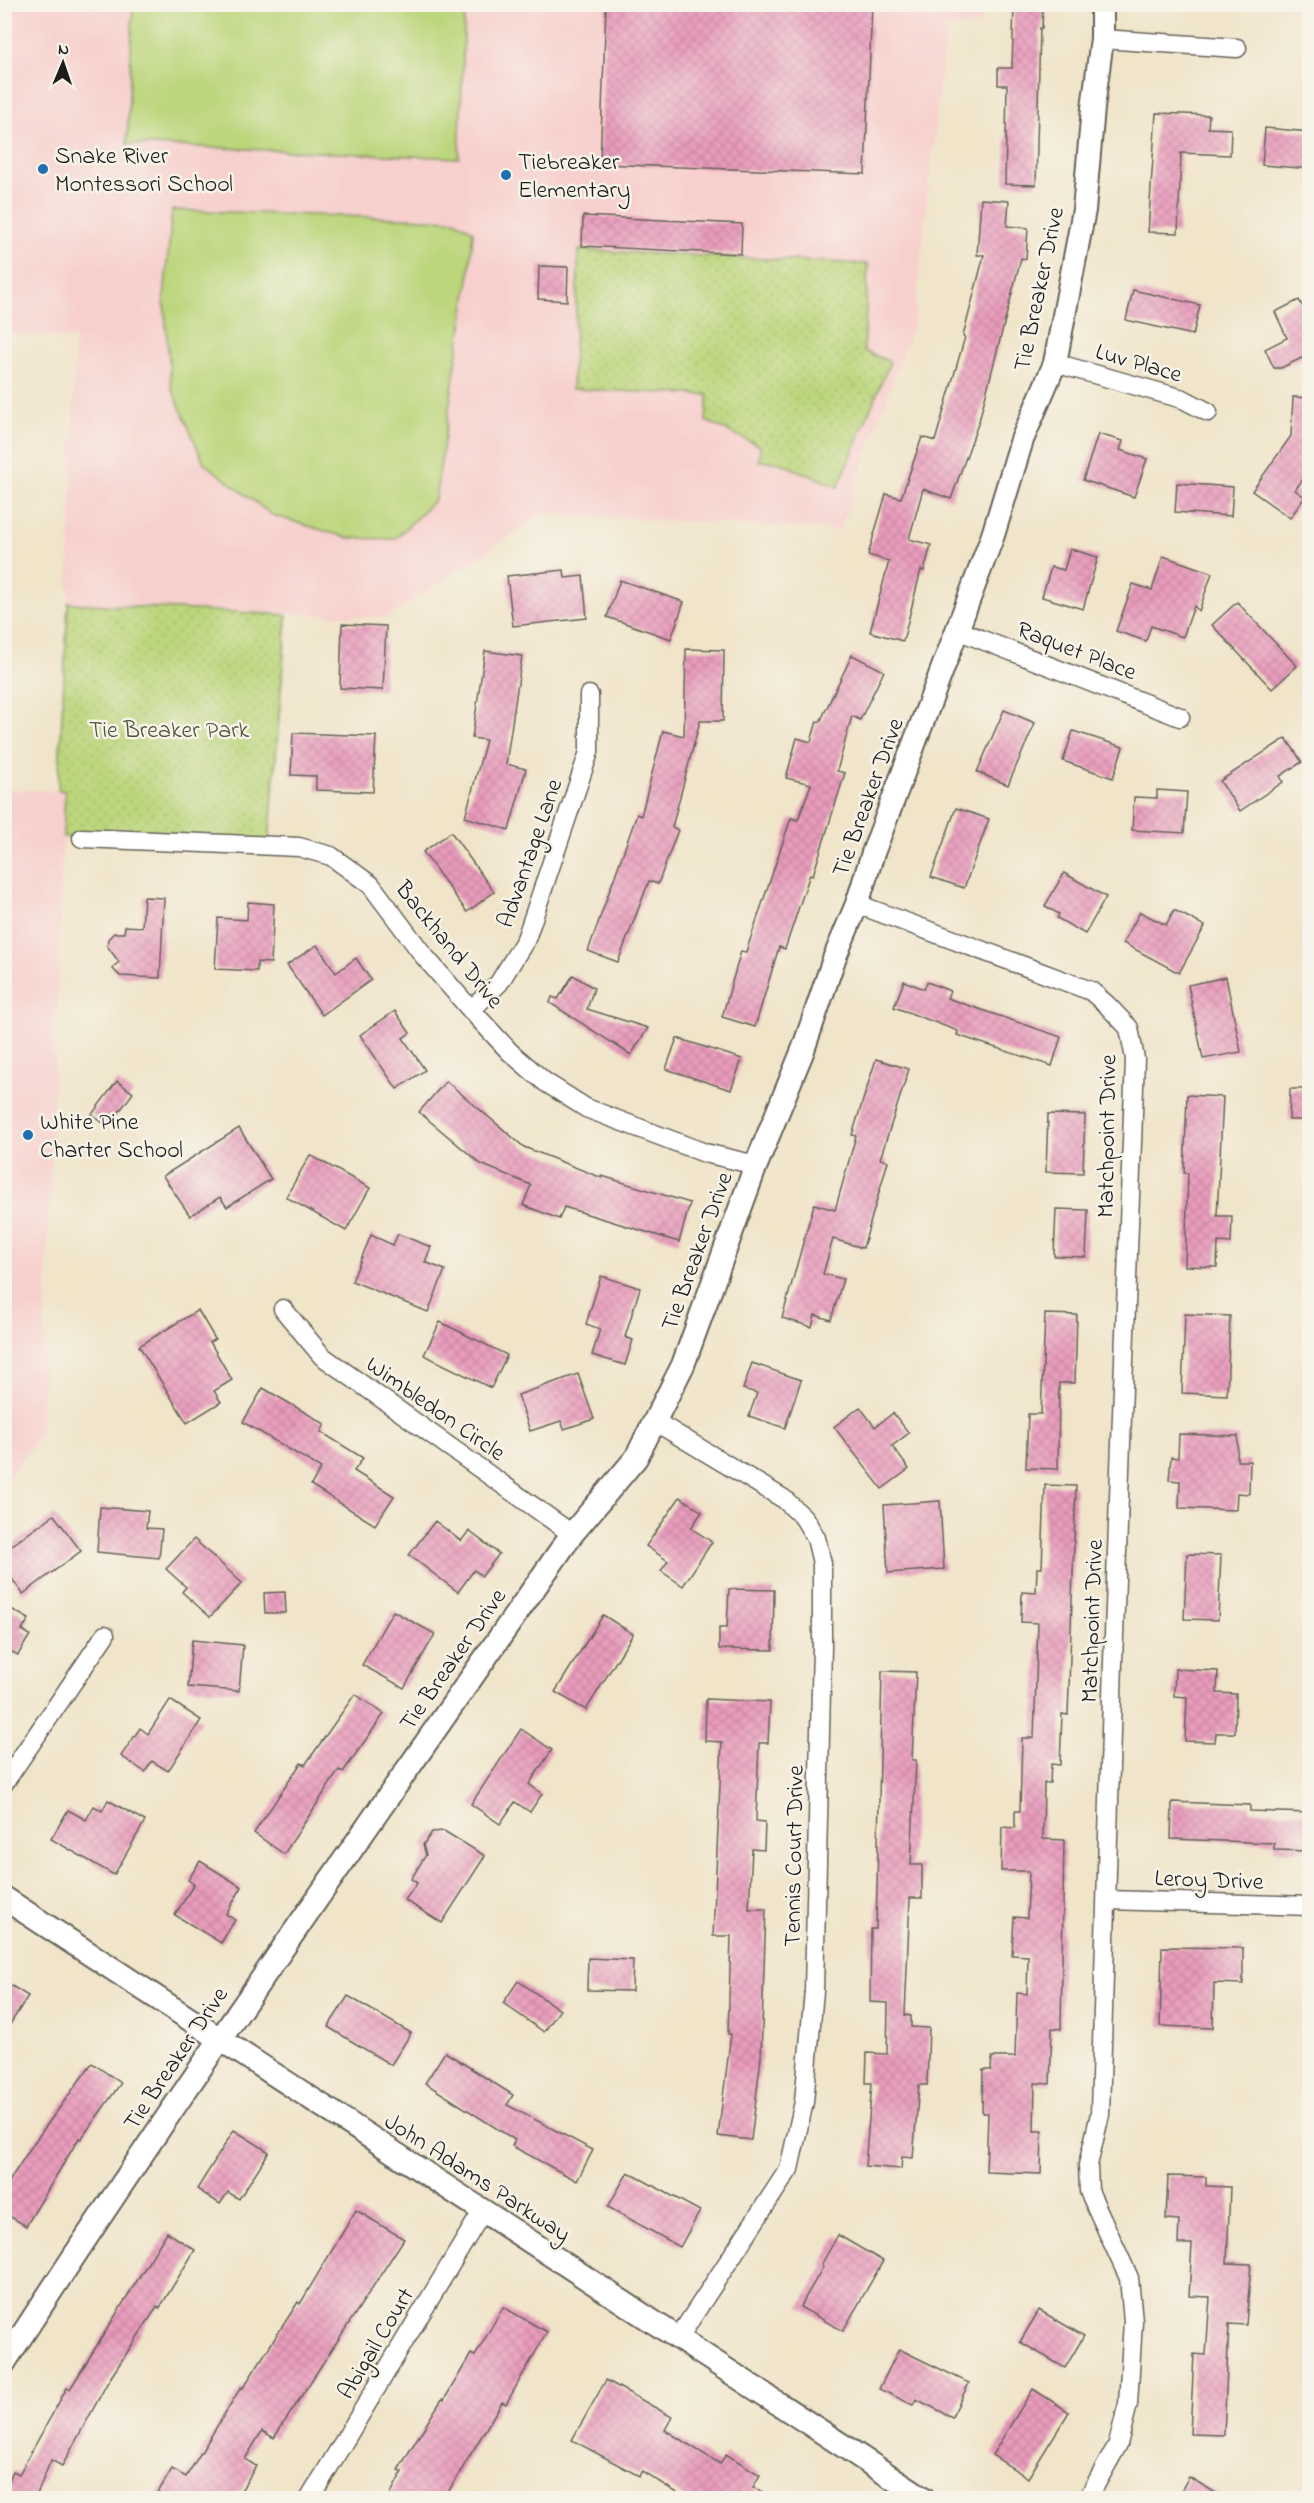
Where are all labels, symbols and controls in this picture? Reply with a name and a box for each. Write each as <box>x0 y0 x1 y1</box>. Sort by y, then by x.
north arrow <box>33 33 93 93</box>
text: N <box>58 38 69 62</box>
place label: Snake River Montessori School <box>55 140 233 203</box>
place label: Tiebreaker Elementary <box>518 146 630 210</box>
marker: Snake River Montessori School <box>36 162 50 176</box>
marker: Tiebreaker Elementary <box>499 168 513 182</box>
street label: Tie Breaker Drive <box>1006 204 1075 375</box>
street label: Luv Place <box>1091 335 1186 394</box>
street label: Raquet Place <box>1011 614 1141 691</box>
street label: Tie Breaker Drive <box>824 713 914 882</box>
park label: Tie Breaker Park <box>89 714 250 749</box>
street label: Advantage Lane <box>490 774 573 933</box>
street label: Backhand Drive <box>385 873 511 1017</box>
street label: Matchpoint Drive <box>1090 1054 1127 1218</box>
place label: White Pine Charter School <box>40 1106 183 1169</box>
marker: White Pine Charter School <box>21 1128 35 1142</box>
street label: Tie Breaker Drive <box>653 1167 743 1336</box>
street label: Wimbledon Circle <box>357 1349 512 1471</box>
street label: Matchpoint Drive <box>1073 1539 1114 1703</box>
street label: Tie Breaker Drive <box>392 1582 516 1739</box>
street label: Tennis Court Drive <box>776 1765 815 1947</box>
street label: Leroy Drive <box>1154 1862 1264 1902</box>
street label: Tie Breaker Drive <box>116 1980 238 2138</box>
street label: John Adams Parkway <box>376 2106 577 2253</box>
street label: Abigail Court <box>330 2282 424 2407</box>

